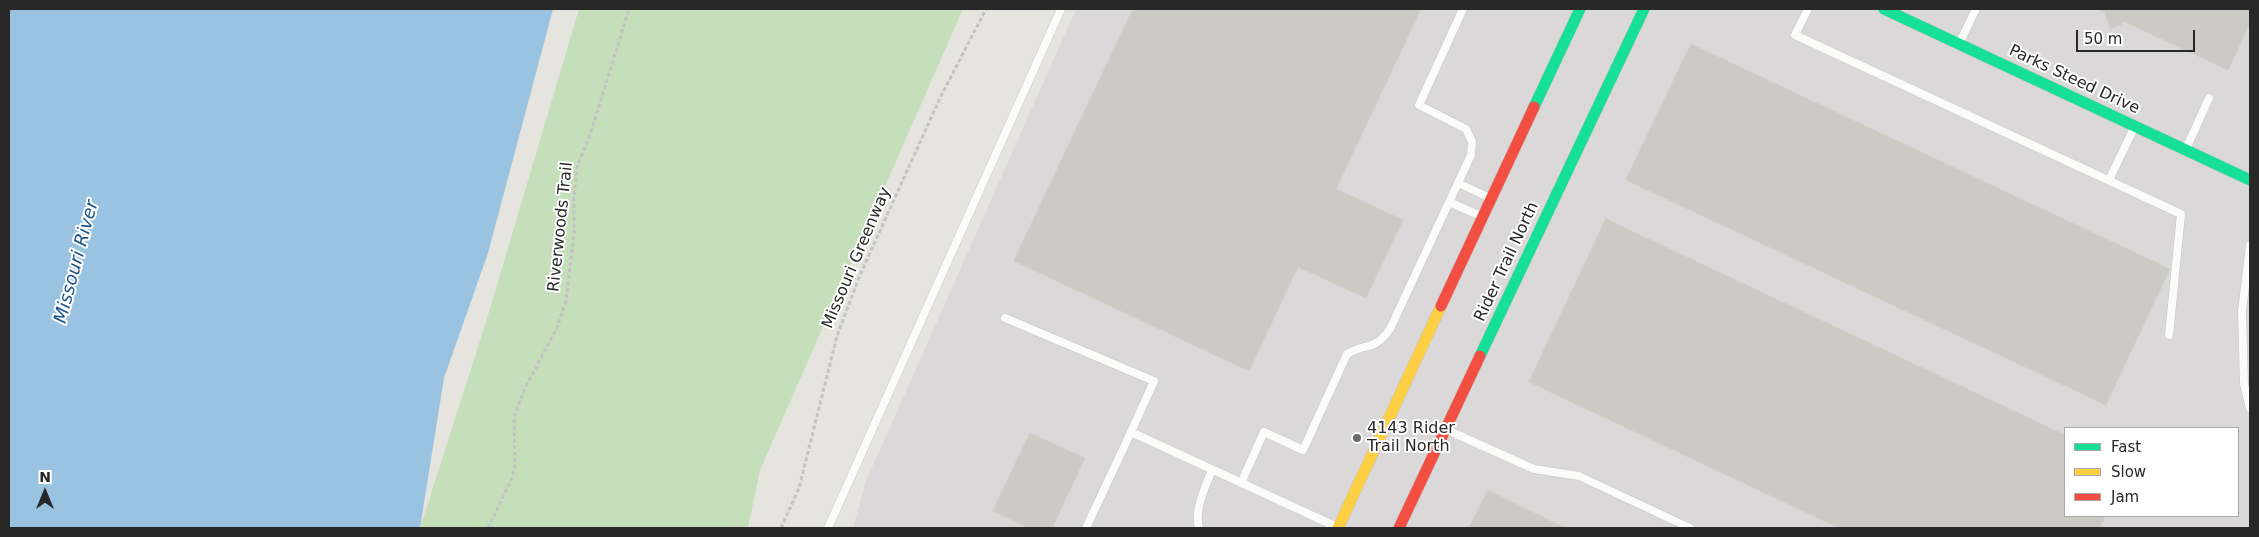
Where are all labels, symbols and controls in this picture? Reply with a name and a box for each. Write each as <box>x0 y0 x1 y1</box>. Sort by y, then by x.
scale bar <box>2079 20 2198 52</box>
text: 50 m <box>2084 30 2122 48</box>
street label: Parks Steed Drive <box>2006 41 2142 119</box>
street label: Riverwoods Trail <box>545 161 577 293</box>
street label: Missouri Greenway <box>819 184 895 332</box>
water label: Missouri River <box>50 198 104 326</box>
street label: Rider Trail North <box>1471 199 1543 325</box>
place label: 4143 Rider Trail North <box>1367 419 1455 457</box>
legend <box>2064 427 2239 517</box>
marker: 4143 Rider Trail North <box>1351 432 1363 444</box>
text: Fast <box>2111 438 2141 456</box>
text: Slow <box>2111 463 2146 481</box>
north arrow <box>20 467 70 517</box>
text: N <box>39 469 51 485</box>
text: Jam <box>2111 488 2139 506</box>

